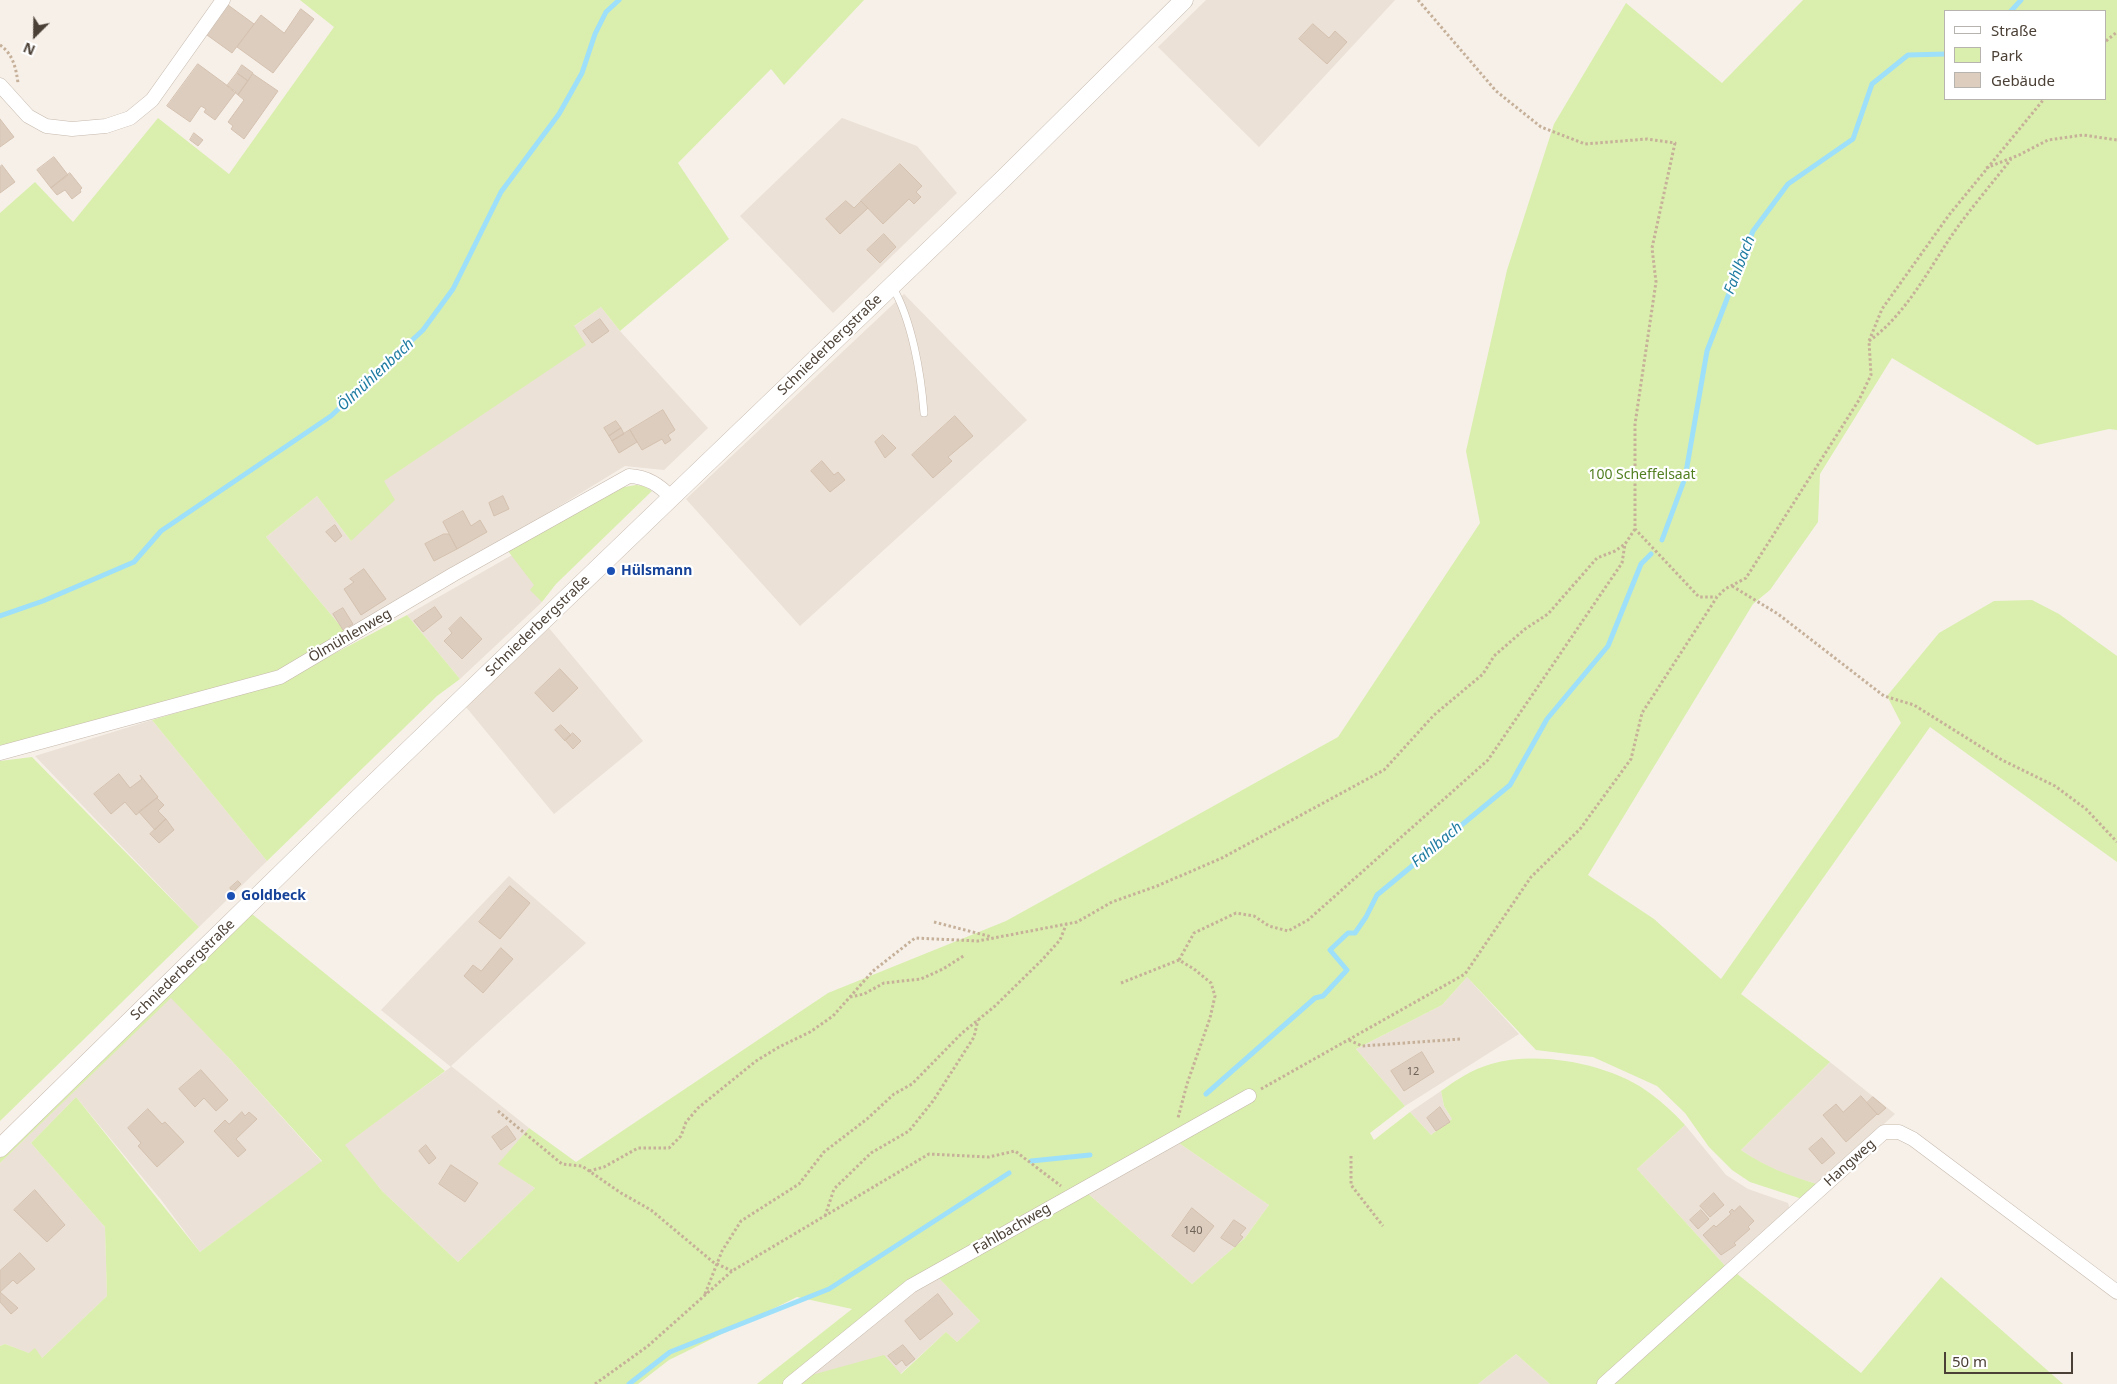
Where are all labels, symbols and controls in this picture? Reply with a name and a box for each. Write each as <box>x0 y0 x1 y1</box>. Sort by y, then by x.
north arrow <box>10 10 60 60</box>
legend <box>1944 10 2107 100</box>
text: Straße <box>1991 20 2037 40</box>
text: N <box>20 38 38 60</box>
text: Park <box>1991 45 2023 65</box>
text: Gebäude <box>1991 70 2055 90</box>
water label: Fahlbach <box>1721 233 1759 297</box>
street label: Schniederbergstraße <box>774 291 886 399</box>
water label: Ölmühlenbach <box>334 335 418 415</box>
park label: 100 Scheffelsaat <box>1588 467 1696 483</box>
place label: Hülsmann <box>621 563 692 579</box>
marker: Hülsmann <box>605 565 617 577</box>
street label: Schniederbergstraße <box>482 572 594 680</box>
street label: Ölmühlenweg <box>306 606 394 666</box>
water label: Fahlbach <box>1408 819 1466 871</box>
place label: Goldbeck <box>241 888 306 904</box>
marker: Goldbeck <box>225 890 237 902</box>
street label: Schniederbergstraße <box>127 916 239 1024</box>
house number: 12 <box>1407 1065 1419 1079</box>
street label: Hangweg <box>1821 1136 1879 1190</box>
street label: Fahlbachweg <box>970 1200 1054 1258</box>
house number: 140 <box>1184 1224 1202 1238</box>
scale bar <box>1947 1342 2076 1374</box>
text: 50 m <box>1952 1351 1987 1371</box>

